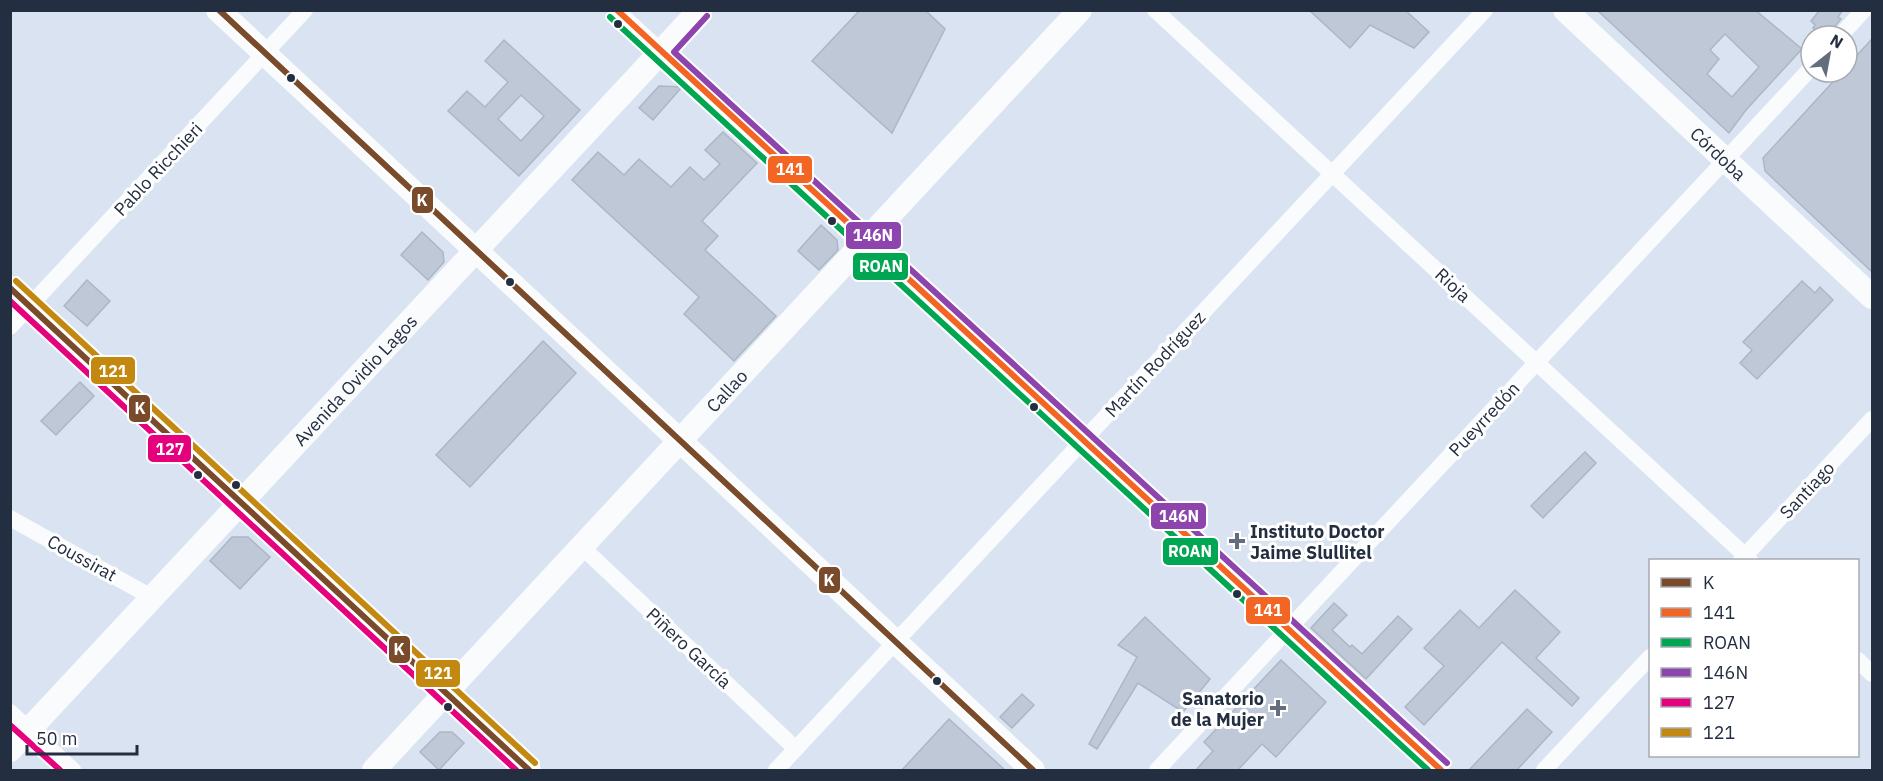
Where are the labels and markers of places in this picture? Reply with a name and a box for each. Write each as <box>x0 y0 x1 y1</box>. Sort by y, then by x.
unlabelled marker <box>612 18 624 30</box>
unlabelled marker <box>285 72 297 84</box>
unlabelled marker <box>826 215 838 227</box>
unlabelled marker <box>504 276 516 288</box>
unlabelled marker <box>1028 401 1040 413</box>
unlabelled marker <box>192 469 204 481</box>
unlabelled marker <box>230 479 242 491</box>
place label: Instituto Doctor Jaime Slullitel <box>1250 520 1385 564</box>
marker: Instituto Doctor Jaime Slullitel <box>1228 532 1246 550</box>
unlabelled marker <box>1231 588 1243 600</box>
unlabelled marker <box>931 675 943 687</box>
place label: Sanatorio de la Mujer <box>1171 687 1264 731</box>
marker: Sanatorio de la Mujer <box>1269 699 1287 717</box>
unlabelled marker <box>442 701 454 713</box>

